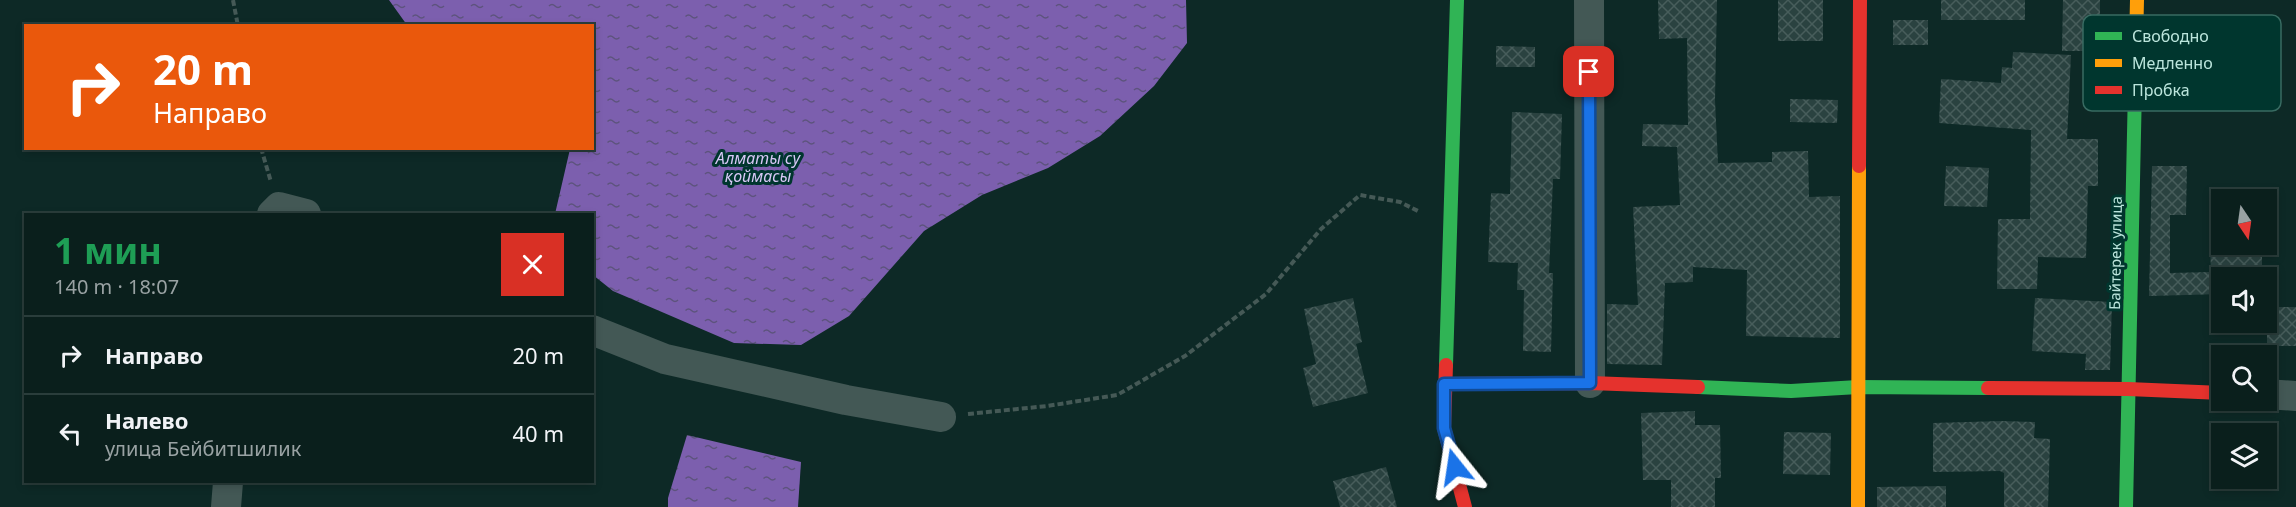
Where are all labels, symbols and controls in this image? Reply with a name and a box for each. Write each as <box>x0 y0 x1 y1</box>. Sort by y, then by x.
legend <box>2083 15 2281 111</box>
text: Свободно <box>2132 25 2209 47</box>
text: 20 m <box>153 40 253 97</box>
pin <box>1563 46 1614 97</box>
icon: right <box>54 48 132 126</box>
text: Медленно <box>2132 52 2213 74</box>
icon: arrive <box>1572 55 1605 88</box>
text: Пробка <box>2132 79 2190 101</box>
text: Направо <box>153 94 267 131</box>
water label: Алматы су қоймасы <box>715 147 801 187</box>
north arrow <box>2211 189 2277 255</box>
map controls <box>2211 189 2277 489</box>
street label: Байтерек улица <box>2104 196 2126 310</box>
text: 1 мин <box>54 226 162 275</box>
button: close <box>501 233 564 296</box>
button: sound <box>2211 267 2277 333</box>
text: 140 m · 18:07 <box>54 273 179 300</box>
icon: right <box>54 339 87 372</box>
text: Направо <box>105 340 203 370</box>
text: 20 m <box>513 340 564 370</box>
button: search <box>2211 345 2277 411</box>
text: Налево <box>105 405 188 435</box>
icon: left <box>54 417 87 450</box>
text: 40 m <box>513 418 564 448</box>
button: layers <box>2211 423 2277 489</box>
text: улица Бейбитшилик <box>105 435 301 462</box>
position arrow <box>1423 435 1487 499</box>

